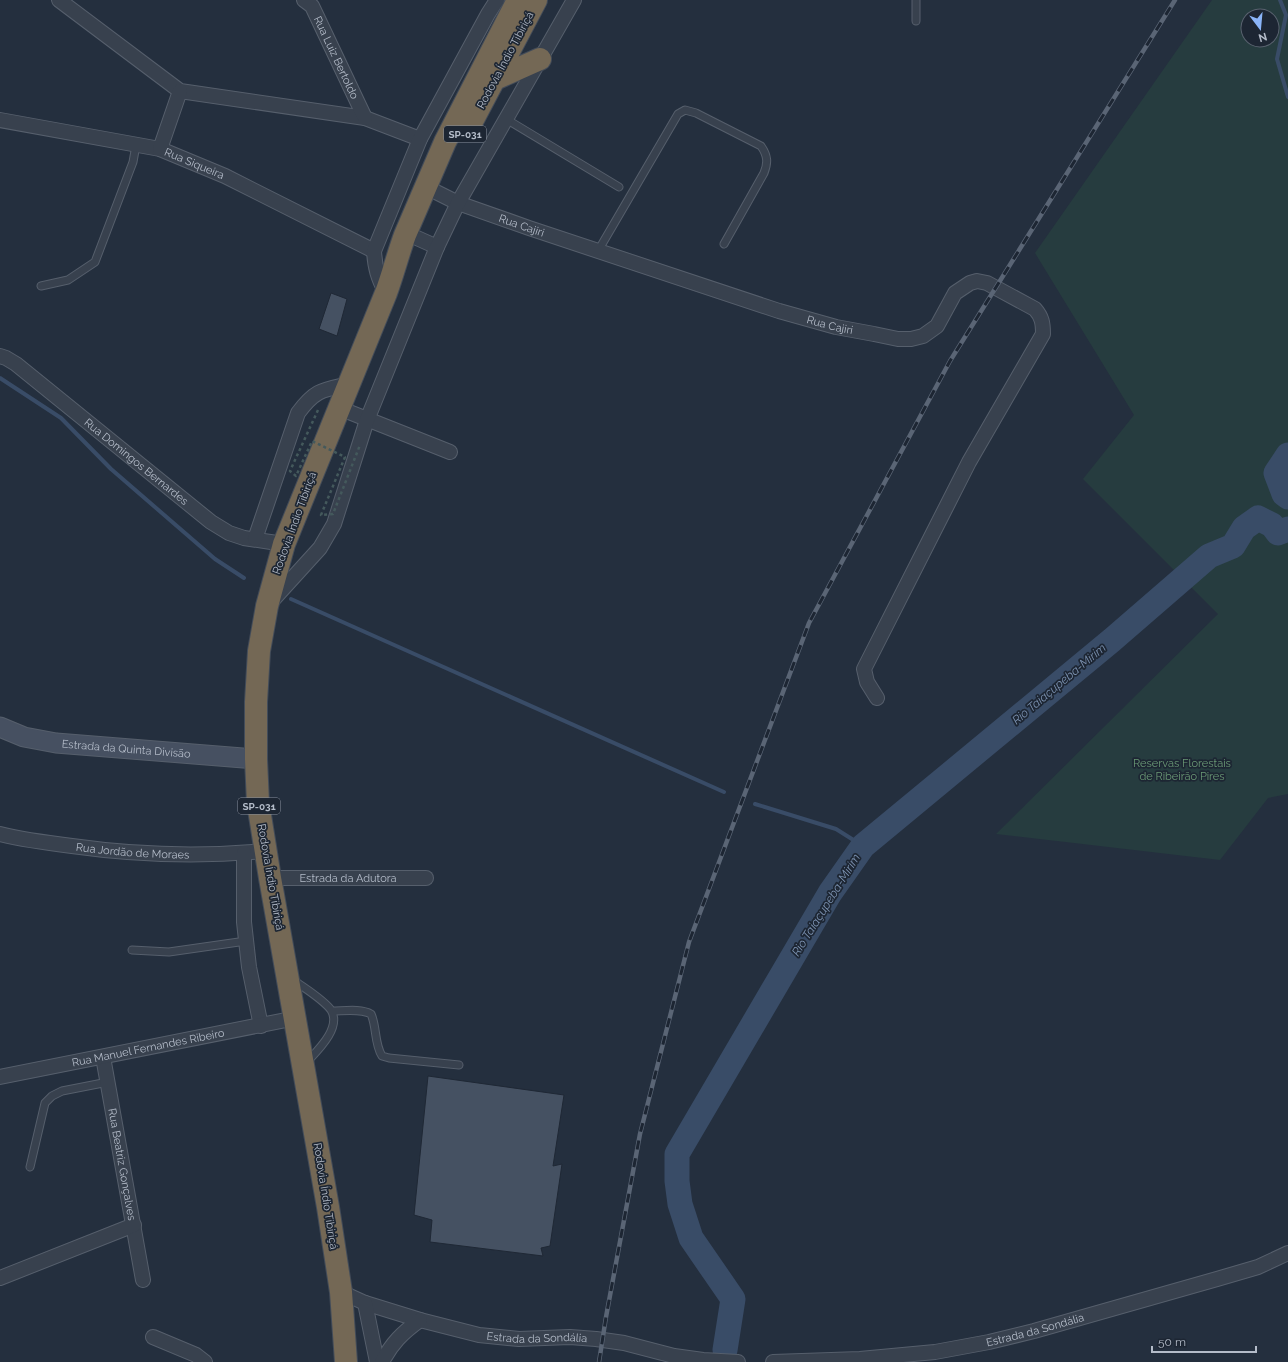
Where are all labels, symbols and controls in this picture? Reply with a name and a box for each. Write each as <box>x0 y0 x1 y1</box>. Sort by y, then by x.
north arrow <box>1240 8 1280 48</box>
street label: Rodovia Índio Tibiriçá <box>474 9 536 111</box>
street label: Rua Luiz Bertoldo <box>311 14 361 102</box>
text: N <box>1257 30 1268 45</box>
road number: SP-031 <box>444 126 486 142</box>
street label: Rua Siqueira <box>162 146 226 182</box>
street label: Rua Cajiri <box>497 212 546 240</box>
street label: Rua Cajiri <box>805 313 854 337</box>
street label: Rua Domingos Bernardes <box>82 416 191 508</box>
street label: Rodovia Índio Tibiriçá <box>269 470 319 576</box>
water label: Rio Taiaçupeba-Mirim <box>1009 641 1109 727</box>
street label: Estrada da Quinta Divisão <box>61 737 192 761</box>
park label: Reservas Florestais de Ribeirão Pires <box>1133 757 1231 783</box>
road number: SP-031 <box>238 798 280 814</box>
street label: Rodovia Índio Tibiriçá <box>255 823 287 931</box>
street label: Rua Jordão de Moraes <box>75 841 189 861</box>
water label: Rio Taiaçupeba-Mirim <box>789 851 863 959</box>
street label: Estrada da Adutora <box>299 872 397 885</box>
street label: Rua Manuel Fernandes Ribeiro <box>71 1026 226 1070</box>
street label: Rua Beatriz Gonçalves <box>105 1107 138 1221</box>
street label: Rodovia Índio Tibiriçá <box>311 1142 341 1250</box>
street label: Estrada da Sondália <box>985 1311 1086 1349</box>
scale bar <box>1152 1328 1256 1354</box>
street label: Estrada da Sondália <box>486 1330 588 1346</box>
text: 50 m <box>1158 1335 1186 1349</box>

